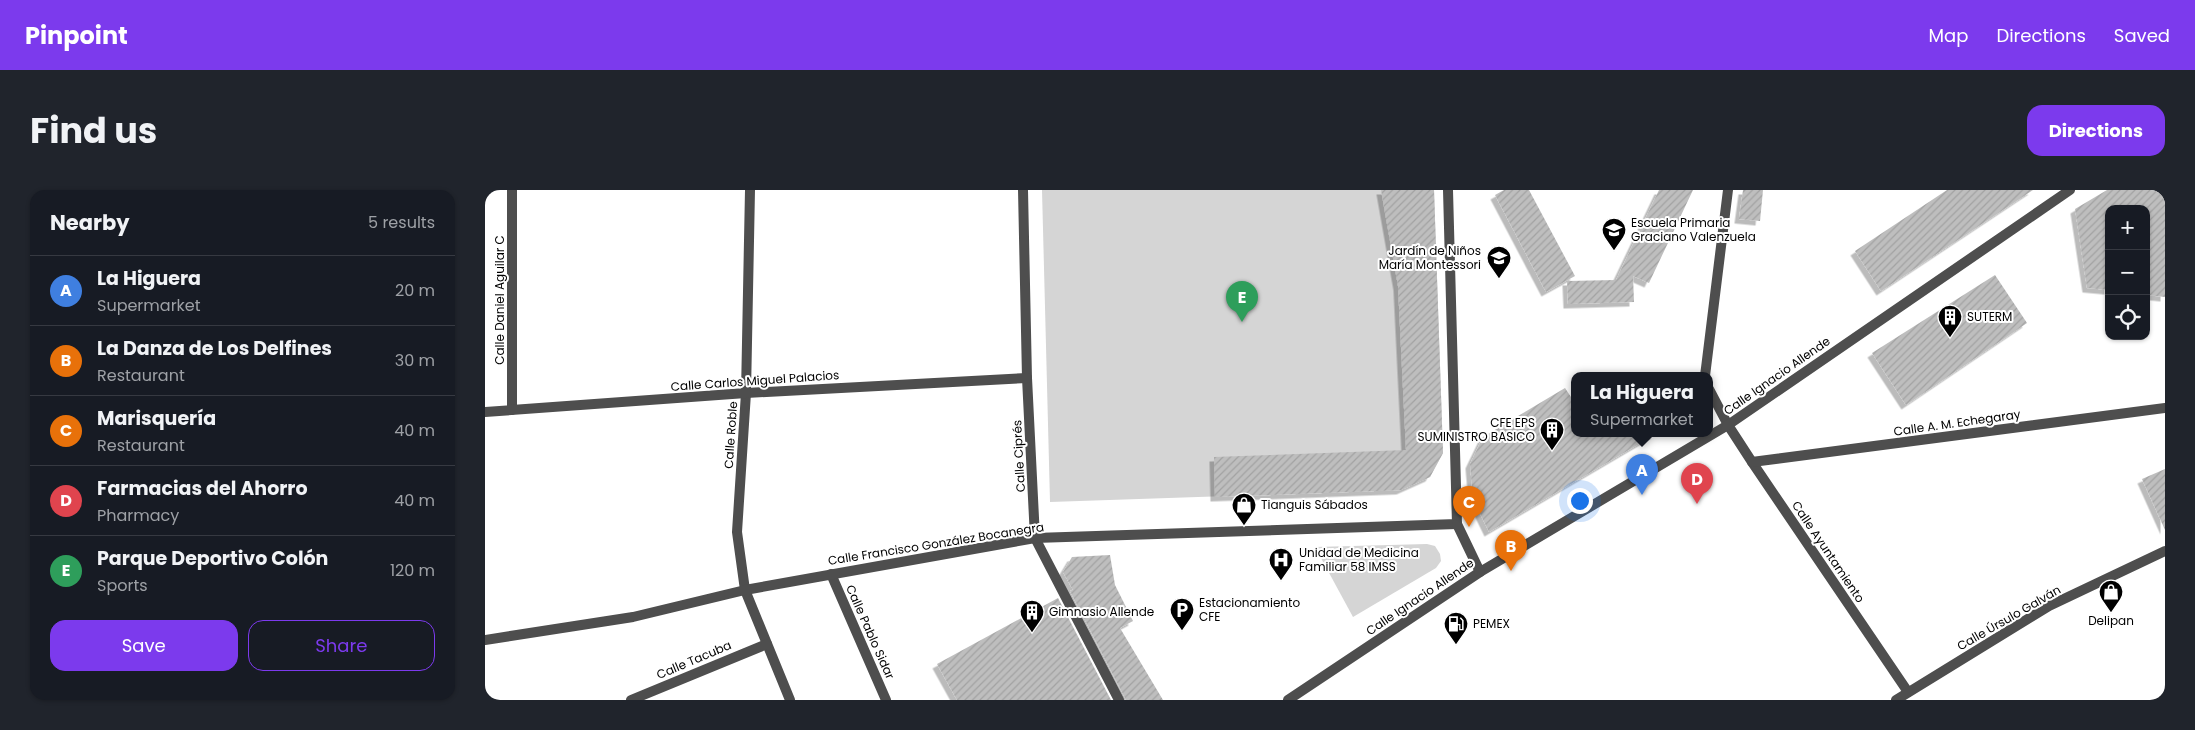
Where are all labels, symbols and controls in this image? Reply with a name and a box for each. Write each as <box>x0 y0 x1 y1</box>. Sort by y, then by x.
text: Pinpoint <box>25 19 128 52</box>
text: Map <box>1929 23 1968 48</box>
text: Directions <box>1996 23 2086 48</box>
text: Saved <box>2114 23 2170 48</box>
button: Directions <box>2027 105 2165 156</box>
text: Find us <box>30 106 157 155</box>
map controls <box>2105 205 2150 340</box>
button: + <box>2105 205 2150 250</box>
text: Nearby <box>50 208 130 237</box>
text: 5 results <box>368 211 435 234</box>
place label: Escuela Primaria Graciano Valenzuela <box>1631 214 1756 245</box>
school or university icon: Escuela Primaria Graciano Valenzuela <box>1601 217 1627 251</box>
street label: Calle Daniel Aguilar C <box>491 235 508 365</box>
place label: Jardín de Niños María Montessori <box>1379 242 1481 273</box>
school or university icon: Jardín de Niños María Montessori <box>1486 245 1512 279</box>
button: − <box>2105 250 2150 295</box>
text: La Higuera <box>97 265 201 292</box>
text: A <box>60 279 72 302</box>
text: 20 m <box>395 279 435 302</box>
pin: E <box>1226 281 1258 322</box>
text: Supermarket <box>97 294 201 317</box>
button: locate <box>2105 295 2150 340</box>
building icon: SUTERM <box>1937 304 1963 338</box>
place label: SUTERM <box>1967 308 2012 325</box>
street label: Calle Ignacio Allende <box>1720 332 1833 419</box>
text: La Danza de Los Delfines <box>97 335 332 362</box>
text: B <box>61 349 71 372</box>
text: 30 m <box>395 349 435 372</box>
text: Restaurant <box>97 364 185 387</box>
street label: Calle Carlos Miguel Palacios <box>670 366 840 395</box>
popup <box>1571 372 1713 437</box>
text: La Higuera <box>1590 379 1694 406</box>
street label: Calle Roble <box>720 401 741 469</box>
text: Marisquería <box>97 405 216 432</box>
street label: Calle A. M. Echegaray <box>1892 405 2022 440</box>
text: Supermarket <box>1590 408 1694 431</box>
place label: CFE EPS SUMINISTRO BASICO <box>1418 414 1535 445</box>
building icon: CFE EPS SUMINISTRO BASICO <box>1539 417 1565 451</box>
text: C <box>60 419 72 442</box>
text: 40 m <box>394 419 435 442</box>
street label: Calle Ciprés <box>1008 419 1029 493</box>
text: Restaurant <box>97 434 185 457</box>
pin: A <box>1626 454 1658 495</box>
pin: D <box>1681 463 1713 504</box>
text: Farmacias del Ahorro <box>97 475 308 502</box>
pin: C <box>1453 486 1485 527</box>
your location <box>1567 488 1593 514</box>
text: D <box>60 489 72 512</box>
text: 40 m <box>394 489 435 512</box>
shop icon: Tianguis Sábados <box>1231 492 1257 526</box>
place label: Tianguis Sábados <box>1261 496 1368 513</box>
street label: Calle Ayuntamiento <box>1788 498 1869 606</box>
text: Pharmacy <box>97 504 179 527</box>
street label: Calle Francisco González Bocanegra <box>827 518 1045 569</box>
pin: B <box>1495 530 1527 571</box>
place label: Unidad de Medicina Familiar 58 IMSS <box>1299 544 1419 575</box>
text: Parque Deportivo Colón <box>97 545 328 572</box>
hospital icon: Unidad de Medicina Familiar 58 IMSS <box>1268 547 1294 581</box>
street label: Calle Ignacio Allende <box>1362 554 1477 639</box>
text: E <box>62 559 70 582</box>
text: 120 m <box>390 559 435 582</box>
text: Sports <box>97 574 148 597</box>
shop icon: Delipan <box>2098 579 2124 613</box>
street label: Calle Úrsulo Galván <box>1954 581 2064 654</box>
street label: Calle Pablo Sidar <box>842 582 899 682</box>
place label: Estacionamiento CFE <box>1199 594 1300 625</box>
parking icon: Estacionamiento CFE <box>1169 597 1195 631</box>
building icon: Gimnasio Allende <box>1019 599 1045 633</box>
place label: Gimnasio Allende <box>1049 603 1154 620</box>
fuel station icon: PEMEX <box>1443 611 1469 645</box>
place label: Delipan <box>2088 612 2134 629</box>
place label: PEMEX <box>1473 615 1510 632</box>
button: Save <box>50 620 238 671</box>
button: Share <box>248 620 435 671</box>
street label: Calle Tacuba <box>654 636 734 683</box>

